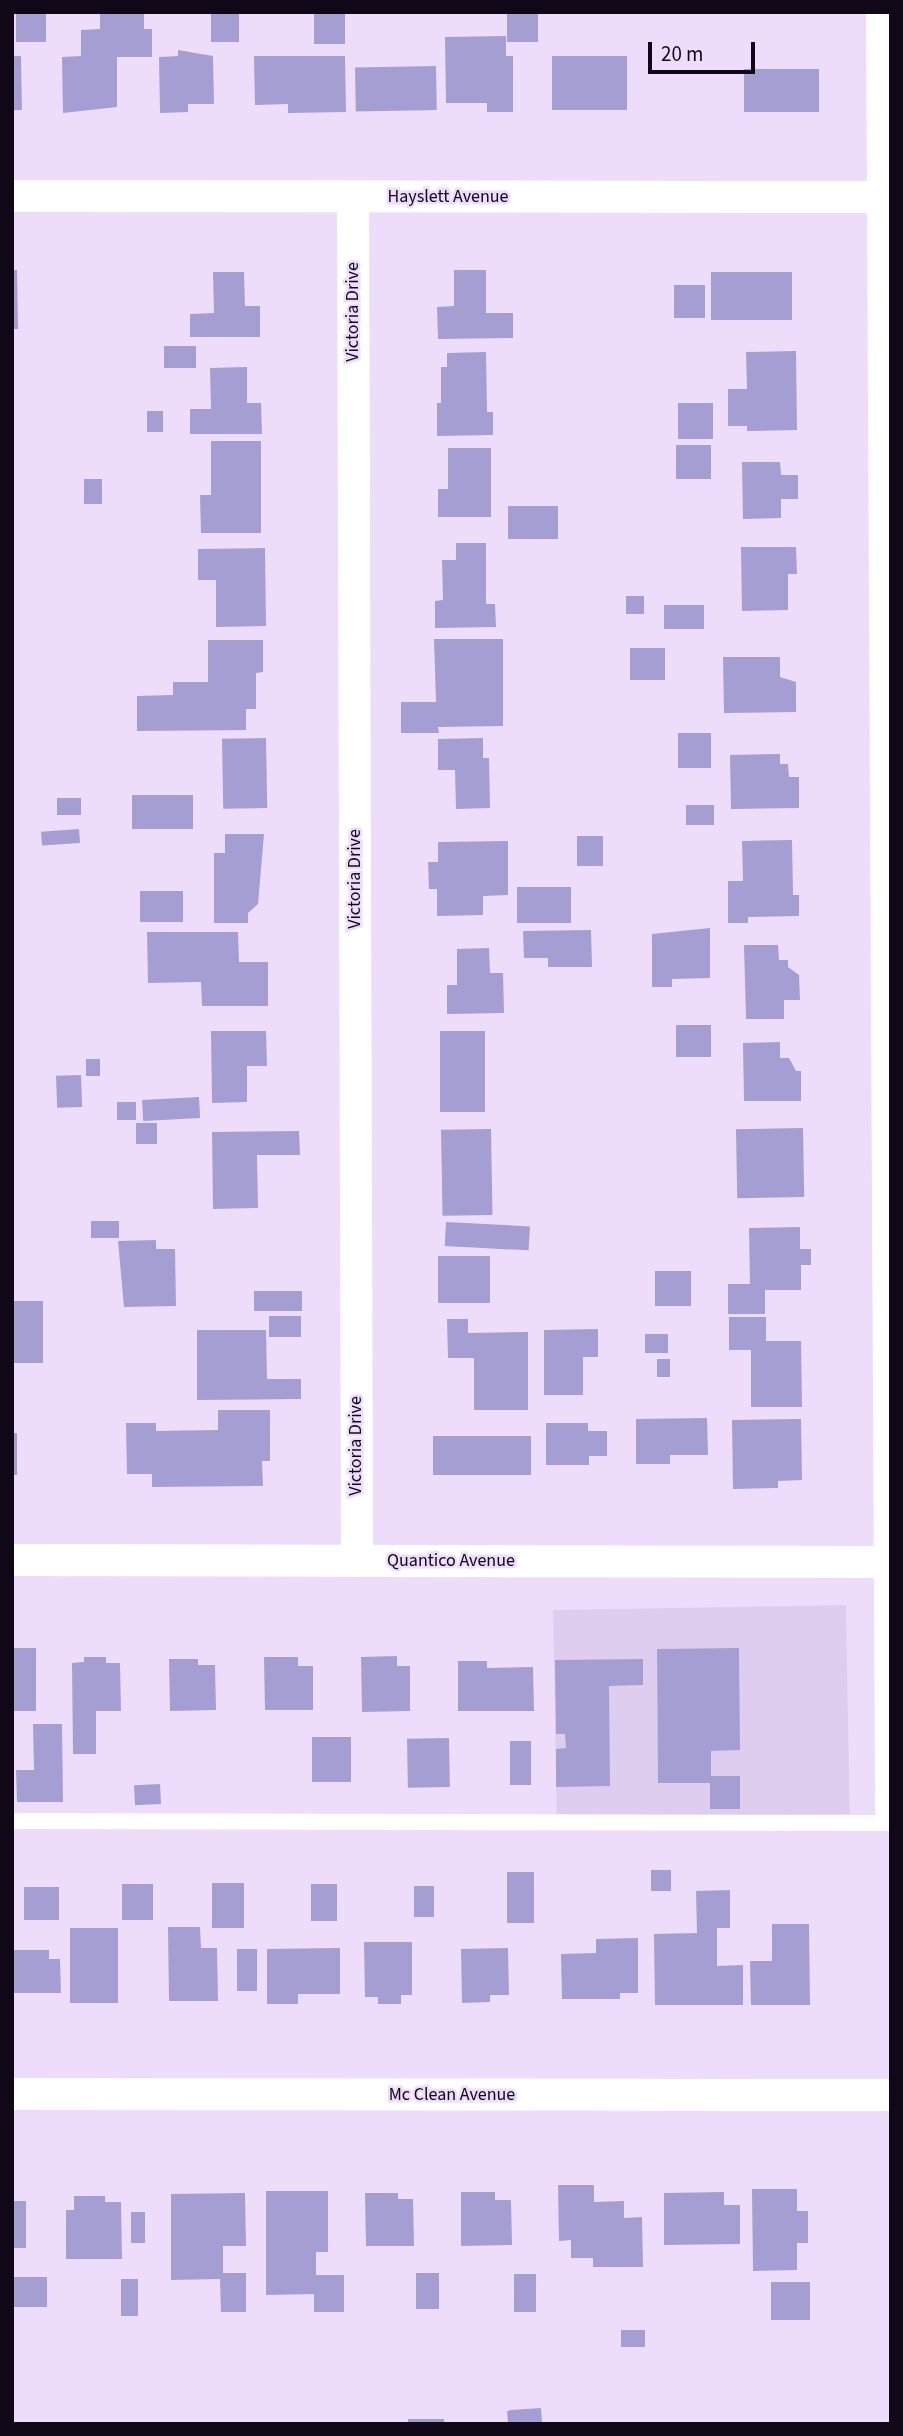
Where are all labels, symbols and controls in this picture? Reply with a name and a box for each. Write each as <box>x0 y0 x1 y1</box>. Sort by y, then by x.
scale bar <box>651 28 758 72</box>
text: 20 m <box>661 39 703 69</box>
street label: Hayslett Avenue <box>388 186 508 208</box>
street label: Victoria Drive <box>342 262 364 362</box>
street label: Victoria Drive <box>344 829 366 929</box>
street label: Victoria Drive <box>345 1396 367 1496</box>
street label: Quantico Avenue <box>387 1550 515 1572</box>
street label: Mc Clean Avenue <box>389 2084 515 2106</box>

